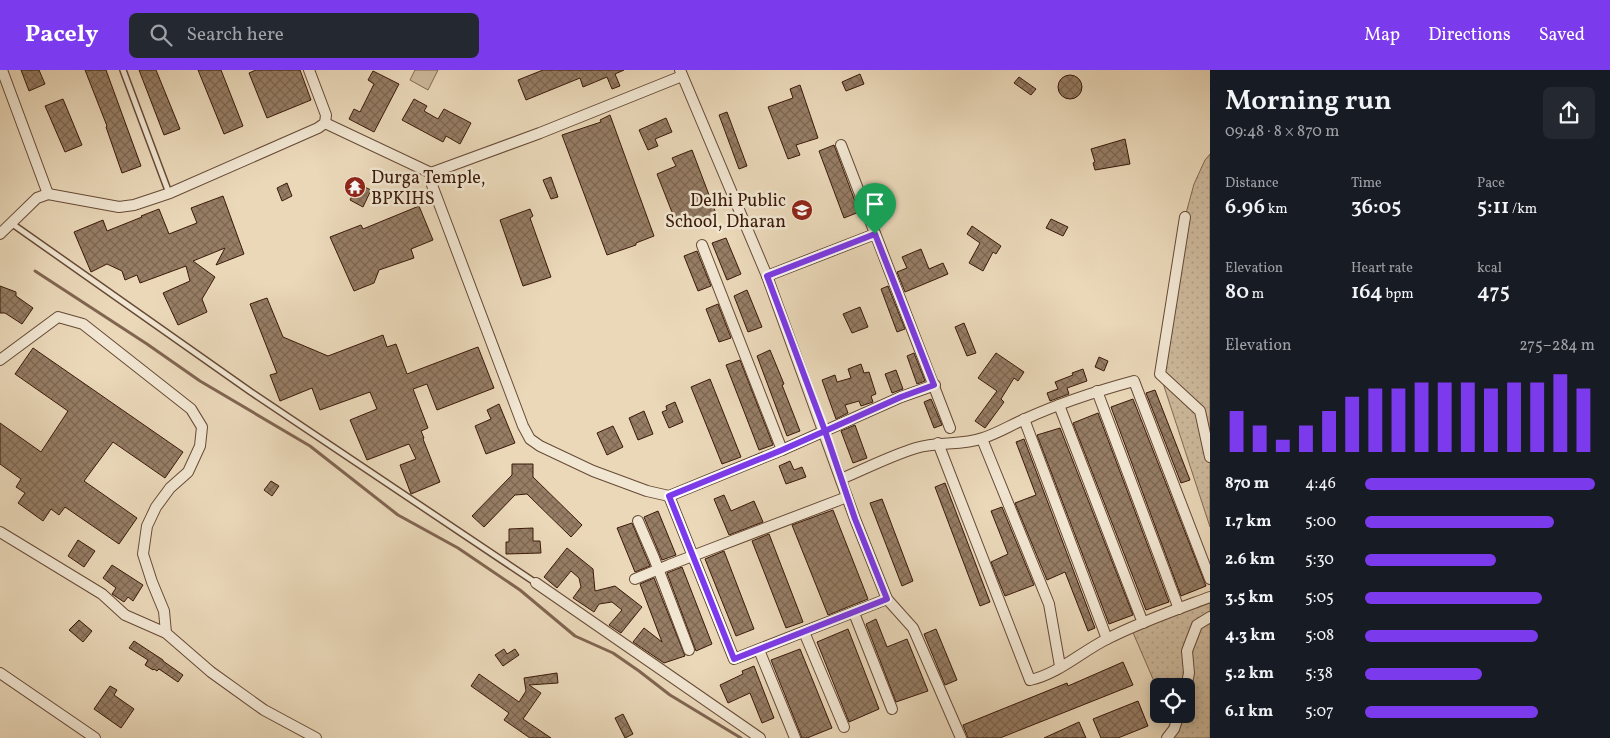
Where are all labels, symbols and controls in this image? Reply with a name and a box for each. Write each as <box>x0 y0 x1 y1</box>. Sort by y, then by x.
search box <box>129 13 479 58</box>
text: Pacely <box>25 18 99 52</box>
icon: search <box>147 21 175 49</box>
text: Search here <box>187 22 284 48</box>
text: Map <box>1364 23 1400 48</box>
text: Directions <box>1428 23 1511 48</box>
text: Saved <box>1539 23 1585 48</box>
text: Morning run <box>1225 82 1392 121</box>
button: share <box>1543 87 1595 139</box>
text: 09:48 · 8 × 870 m <box>1225 121 1339 143</box>
place label: Durga Temple, BPKIHS <box>371 166 486 212</box>
text: Distance <box>1225 174 1279 193</box>
text: Time <box>1351 174 1382 193</box>
text: Pace <box>1477 174 1505 193</box>
temple icon: Durga Temple, BPKIHS <box>343 175 367 199</box>
pin <box>854 183 896 234</box>
place label: Delhi Public School, Dharan <box>665 189 786 235</box>
icon: arrive <box>861 190 889 218</box>
text: 6.96 <box>1225 193 1265 222</box>
text: 36:05 <box>1351 193 1401 222</box>
text: 5:11 <box>1477 193 1509 222</box>
school or university icon: Delhi Public School, Dharan <box>790 198 814 222</box>
text: km <box>1265 200 1288 219</box>
text: /km <box>1509 200 1537 219</box>
text: Elevation <box>1225 259 1283 278</box>
text: Heart rate <box>1351 259 1413 278</box>
text: kcal <box>1477 259 1502 278</box>
text: 80 <box>1225 278 1249 307</box>
text: 164 <box>1351 278 1383 307</box>
text: 475 <box>1477 278 1510 307</box>
text: m <box>1249 285 1264 304</box>
text: bpm <box>1383 285 1414 304</box>
text: Elevation <box>1225 335 1292 357</box>
text: 275–284 m <box>1519 335 1595 357</box>
text: 870 m <box>1225 473 1269 495</box>
text: 4:46 <box>1305 473 1336 495</box>
text: 1.7 km <box>1225 511 1272 533</box>
text: 5:00 <box>1305 511 1336 533</box>
text: 2.6 km <box>1225 549 1275 571</box>
text: 5:30 <box>1305 549 1334 571</box>
text: 3.5 km <box>1225 587 1274 609</box>
text: 5:05 <box>1305 587 1334 609</box>
text: 4.3 km <box>1225 625 1275 647</box>
text: 5:08 <box>1305 625 1334 647</box>
text: 5.2 km <box>1225 663 1274 685</box>
text: 5:38 <box>1305 663 1333 685</box>
map controls <box>1150 678 1195 723</box>
button: locate <box>1150 678 1195 723</box>
text: 6.1 km <box>1225 701 1273 723</box>
text: 5:07 <box>1305 701 1334 723</box>

